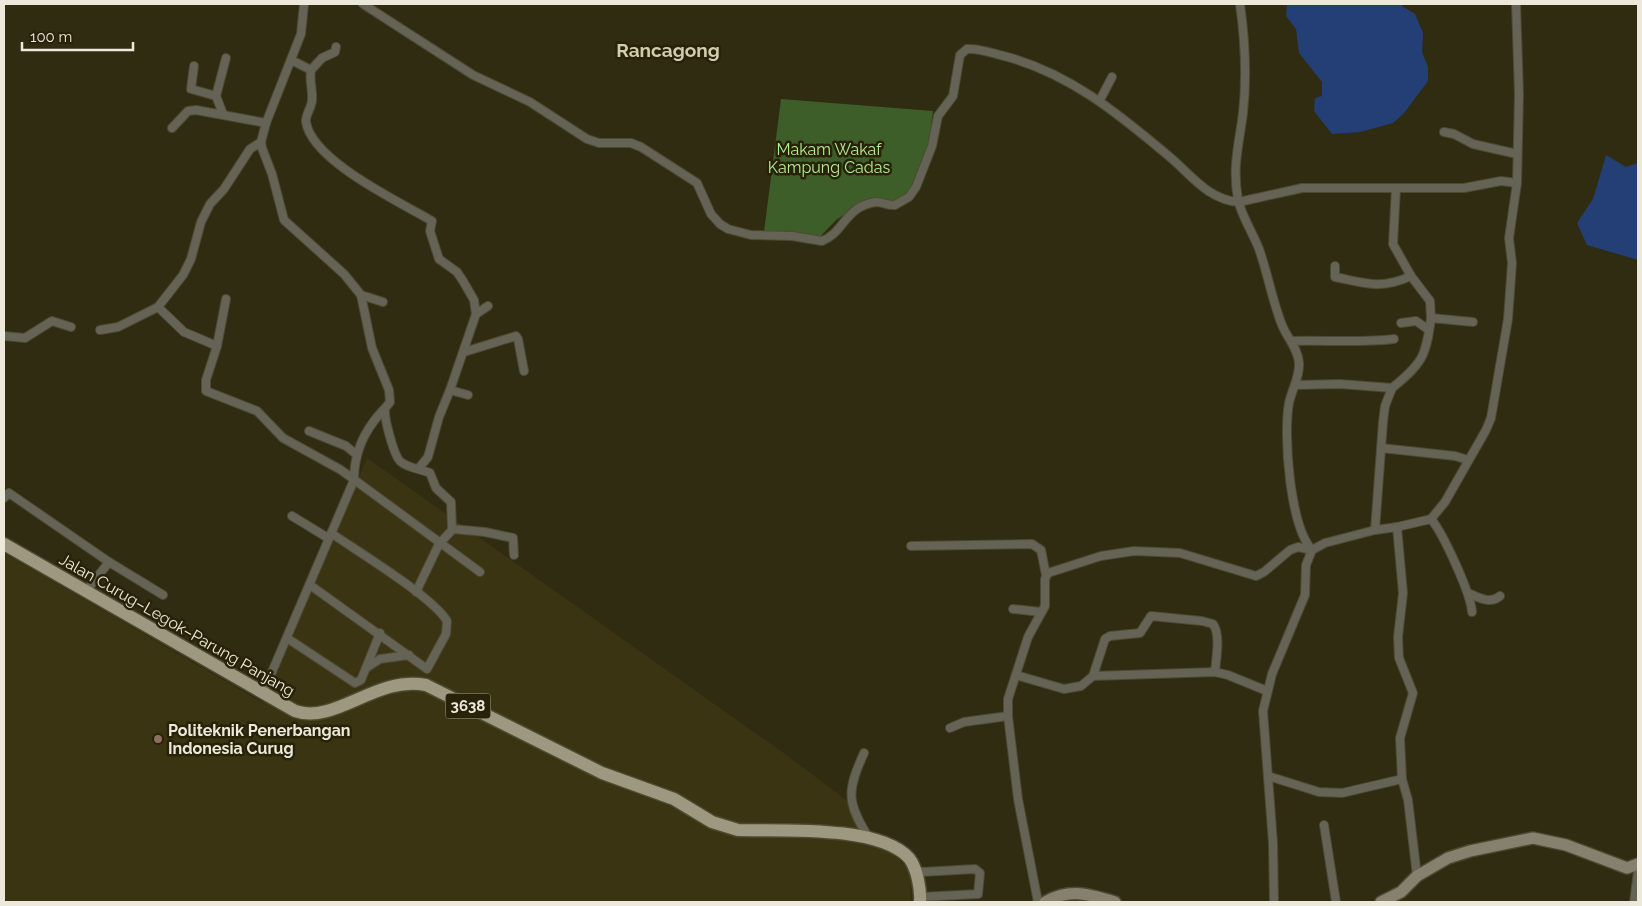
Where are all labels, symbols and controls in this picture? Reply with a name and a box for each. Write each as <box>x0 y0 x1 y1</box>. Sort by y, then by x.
scale bar <box>22 20 134 52</box>
text: 100 m <box>30 28 72 46</box>
district label: Rancagong <box>616 39 720 61</box>
park label: Makam Wakaf Kampung Cadas <box>768 140 891 177</box>
street label: Jalan Curug–Legok–Parung Panjang <box>56 550 298 700</box>
road number: 3638 <box>446 694 490 718</box>
place label: Politeknik Penerbangan Indonesia Curug <box>168 721 351 758</box>
marker: Politeknik Penerbangan Indonesia Curug <box>152 733 164 745</box>

